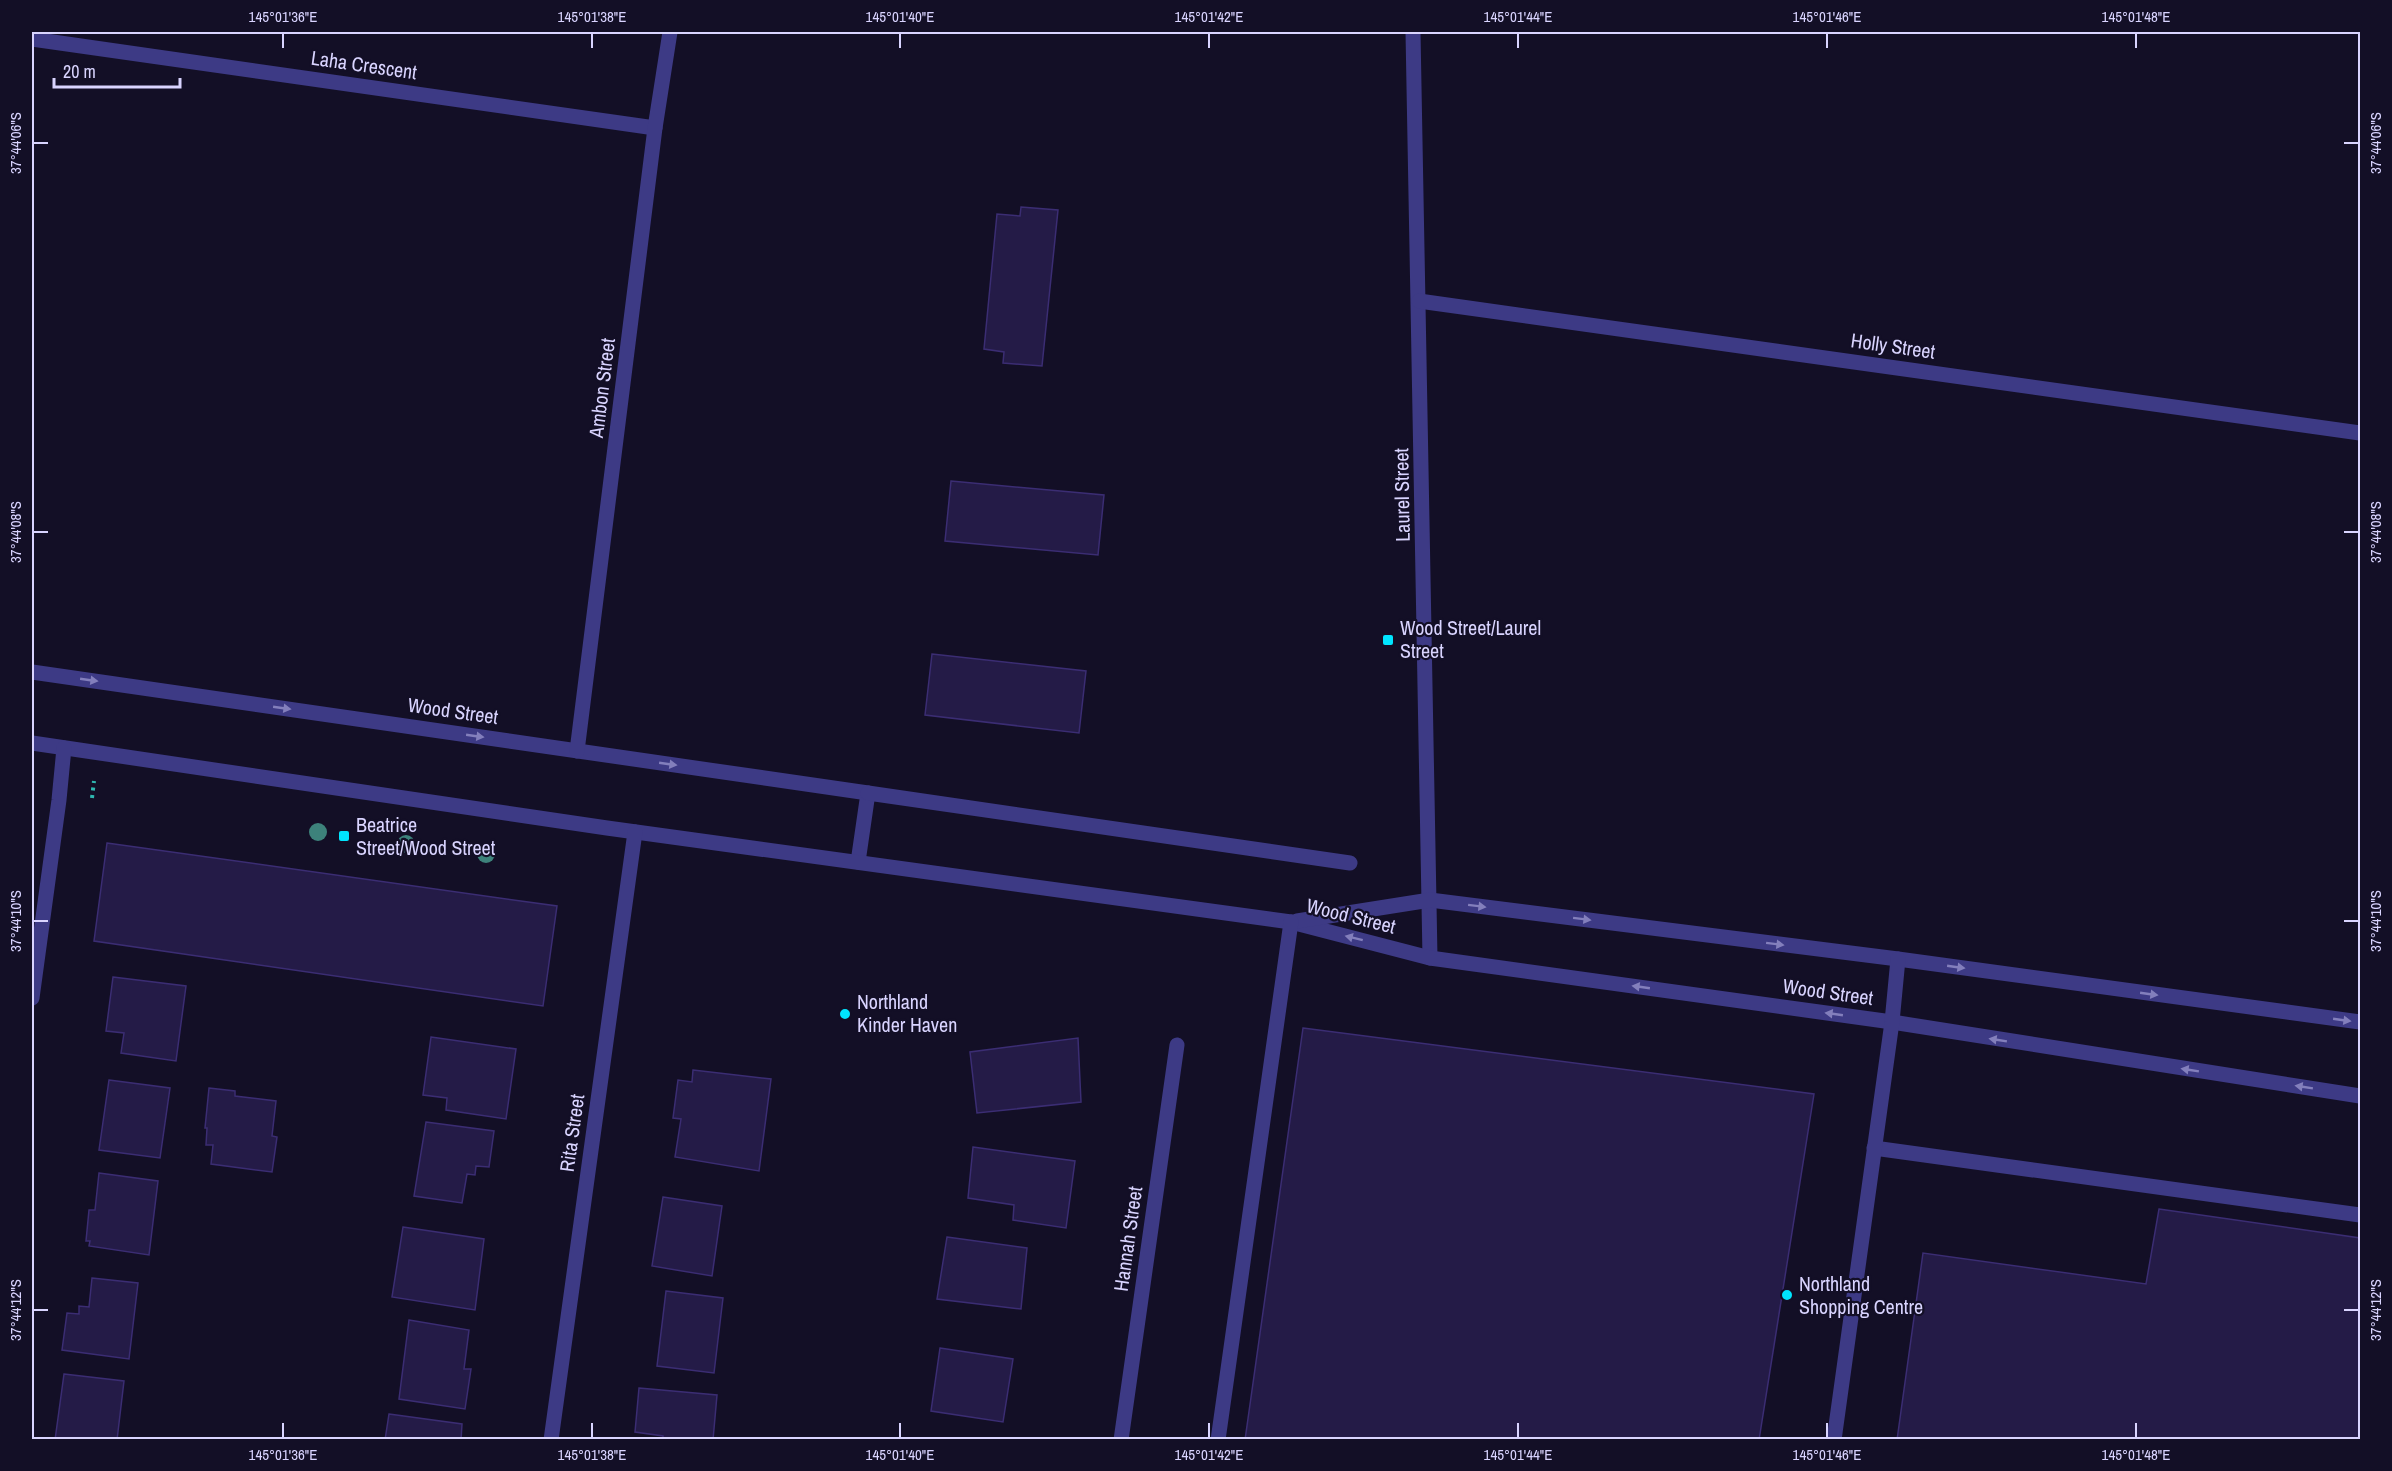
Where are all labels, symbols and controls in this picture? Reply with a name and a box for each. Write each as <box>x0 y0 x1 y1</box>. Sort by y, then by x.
text: 145°01'36"E <box>249 6 317 27</box>
text: 145°01'38"E <box>558 6 626 27</box>
text: 145°01'40"E <box>866 6 934 27</box>
text: 145°01'42"E <box>1175 6 1243 27</box>
text: 145°01'44"E <box>1484 6 1552 27</box>
text: 145°01'46"E <box>1793 6 1861 27</box>
text: 145°01'48"E <box>2102 6 2170 27</box>
street label: Laha Crescent <box>309 44 419 85</box>
scale bar <box>54 51 180 89</box>
text: 20 m <box>63 59 96 84</box>
text: 37°44'06"S <box>5 112 26 174</box>
text: 37°44'06"S <box>2365 112 2386 174</box>
street label: Holly Street <box>1849 326 1937 365</box>
street label: Ambon Street <box>582 336 621 440</box>
street label: Laurel Street <box>1387 447 1416 542</box>
text: 37°44'08"S <box>5 501 26 563</box>
text: 37°44'08"S <box>2365 501 2386 563</box>
place label: Wood Street/Laurel Street <box>1400 614 1541 664</box>
marker: Wood Street/Laurel Street <box>1381 633 1395 647</box>
one-way arrow <box>80 676 99 685</box>
street label: Wood Street <box>406 691 500 730</box>
one-way arrow <box>273 703 292 712</box>
one-way arrow <box>466 731 485 740</box>
one-way arrow <box>659 760 678 769</box>
place label: Beatrice Street/Wood Street <box>356 811 496 861</box>
marker: Beatrice Street/Wood Street <box>337 829 351 843</box>
text: 37°44'10"S <box>5 890 26 952</box>
text: 37°44'10"S <box>2365 890 2386 952</box>
street label: Wood Street <box>1304 891 1399 940</box>
one-way arrow <box>1467 901 1486 910</box>
one-way arrow <box>1572 914 1591 924</box>
one-way arrow <box>1345 933 1364 943</box>
one-way arrow <box>1766 939 1785 948</box>
one-way arrow <box>1946 963 1965 972</box>
street label: Wood Street <box>1781 972 1875 1011</box>
one-way arrow <box>1631 983 1650 992</box>
place label: Northland Kinder Haven <box>857 988 957 1038</box>
one-way arrow <box>2140 989 2159 998</box>
marker: Northland Kinder Haven <box>838 1007 852 1021</box>
one-way arrow <box>1824 1010 1843 1019</box>
one-way arrow <box>2333 1015 2352 1024</box>
one-way arrow <box>1988 1035 2007 1044</box>
one-way arrow <box>2181 1065 2200 1074</box>
one-way arrow <box>2295 1083 2314 1092</box>
street label: Rita Street <box>553 1092 590 1174</box>
street label: Hannah Street <box>1107 1184 1148 1293</box>
place label: Northland Shopping Centre <box>1799 1270 1923 1320</box>
text: 37°44'12"S <box>5 1279 26 1341</box>
text: 37°44'12"S <box>2365 1279 2386 1341</box>
marker: Northland Shopping Centre <box>1780 1288 1794 1302</box>
text: 145°01'36"E <box>249 1444 317 1465</box>
text: 145°01'38"E <box>558 1444 626 1465</box>
text: 145°01'40"E <box>866 1444 934 1465</box>
text: 145°01'42"E <box>1175 1444 1243 1465</box>
text: 145°01'44"E <box>1484 1444 1552 1465</box>
text: 145°01'46"E <box>1793 1444 1861 1465</box>
text: 145°01'48"E <box>2102 1444 2170 1465</box>

